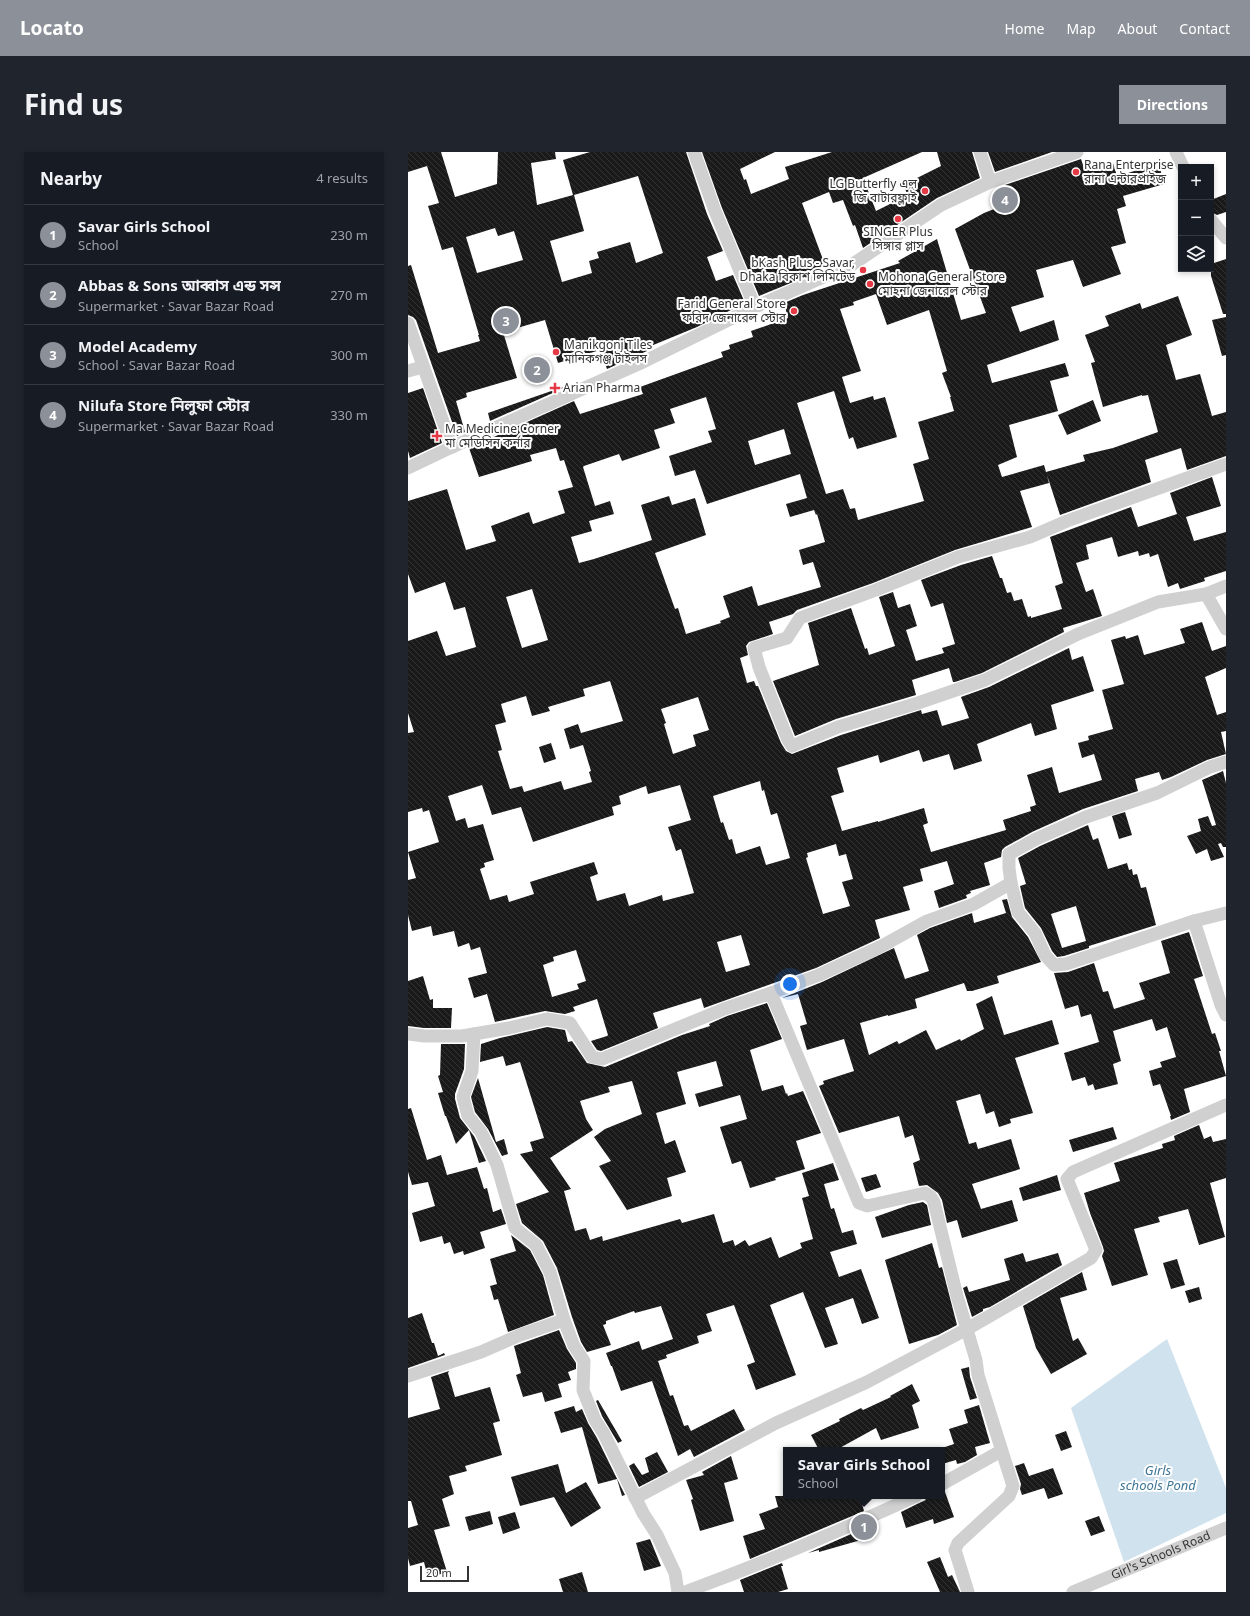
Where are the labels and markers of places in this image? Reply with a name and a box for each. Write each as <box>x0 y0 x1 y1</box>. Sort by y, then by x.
place label: Rana Enterprise রানা এন্টারপ্রাইজ <box>1083 156 1174 187</box>
marker: Rana Enterprise রানা এন্টারপ্রাইজ <box>1071 167 1081 177</box>
place label: LG Butterfly এল জি বাটারফ্লাই <box>829 175 918 206</box>
pin: 4 <box>992 185 1018 215</box>
marker: LG Butterfly এল জি বাটারফ্লাই <box>920 186 930 196</box>
marker: SINGER Plus সিঙ্গার প্লাস <box>893 214 903 224</box>
place label: SINGER Plus সিঙ্গার প্লাস <box>863 223 933 254</box>
place label: bKash Plus - Savar, Dhaka বিকাশ লিমিটেড <box>739 254 855 285</box>
marker: bKash Plus - Savar, Dhaka বিকাশ লিমিটেড <box>858 265 868 275</box>
place label: Mohona General Store মোহনা জেনারেল স্টোর <box>878 268 1005 299</box>
marker: Mohona General Store মোহনা জেনারেল স্টোর <box>865 279 875 289</box>
place label: Farid General Store ফরিদ জেনারেল স্টোর <box>677 295 787 326</box>
pin: 3 <box>493 306 519 336</box>
marker: Farid General Store ফরিদ জেনারেল স্টোর <box>789 306 799 316</box>
place label: Manikgonj Tiles মানিকগঞ্জ টাইলস <box>563 336 652 367</box>
marker: Manikgonj Tiles মানিকগঞ্জ টাইলস <box>551 347 561 357</box>
pin: 2 <box>524 355 550 385</box>
place label: Arian Pharma <box>563 379 640 396</box>
marker: Arian Pharma <box>550 383 560 393</box>
place label: Ma Medicine Corner মা মেডিসিন কর্নার <box>444 420 559 451</box>
marker: Ma Medicine Corner মা মেডিসিন কর্নার <box>432 431 442 441</box>
pin: 1 <box>851 1512 877 1542</box>

